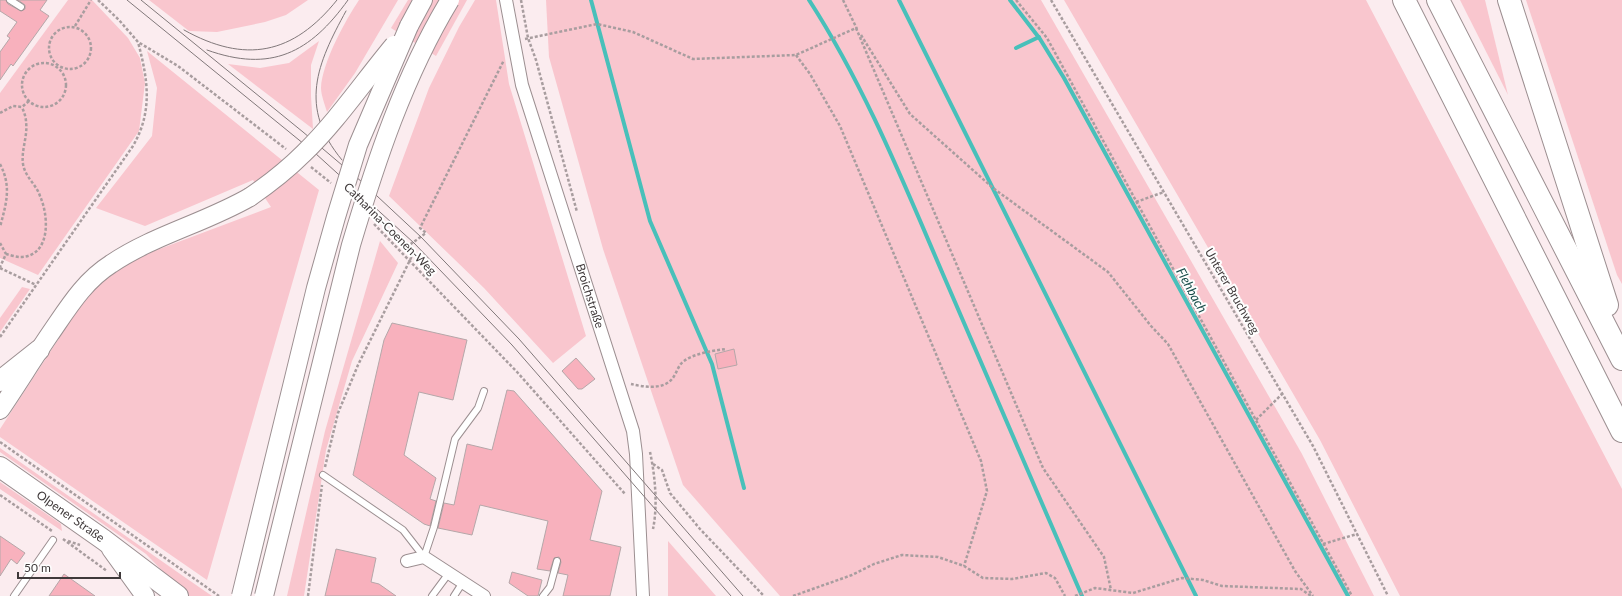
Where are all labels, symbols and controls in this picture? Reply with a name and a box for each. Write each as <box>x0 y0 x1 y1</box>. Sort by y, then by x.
street label: Catharina-Coenen-Weg <box>341 179 440 278</box>
street label: Unterer Bruchweg <box>1202 245 1263 336</box>
street label: Broichstraße <box>573 262 608 330</box>
water label: Flehbach <box>1173 265 1211 315</box>
street label: Olpener Straße <box>34 487 108 545</box>
scale bar <box>18 554 120 580</box>
text: 50 m <box>24 560 51 575</box>

